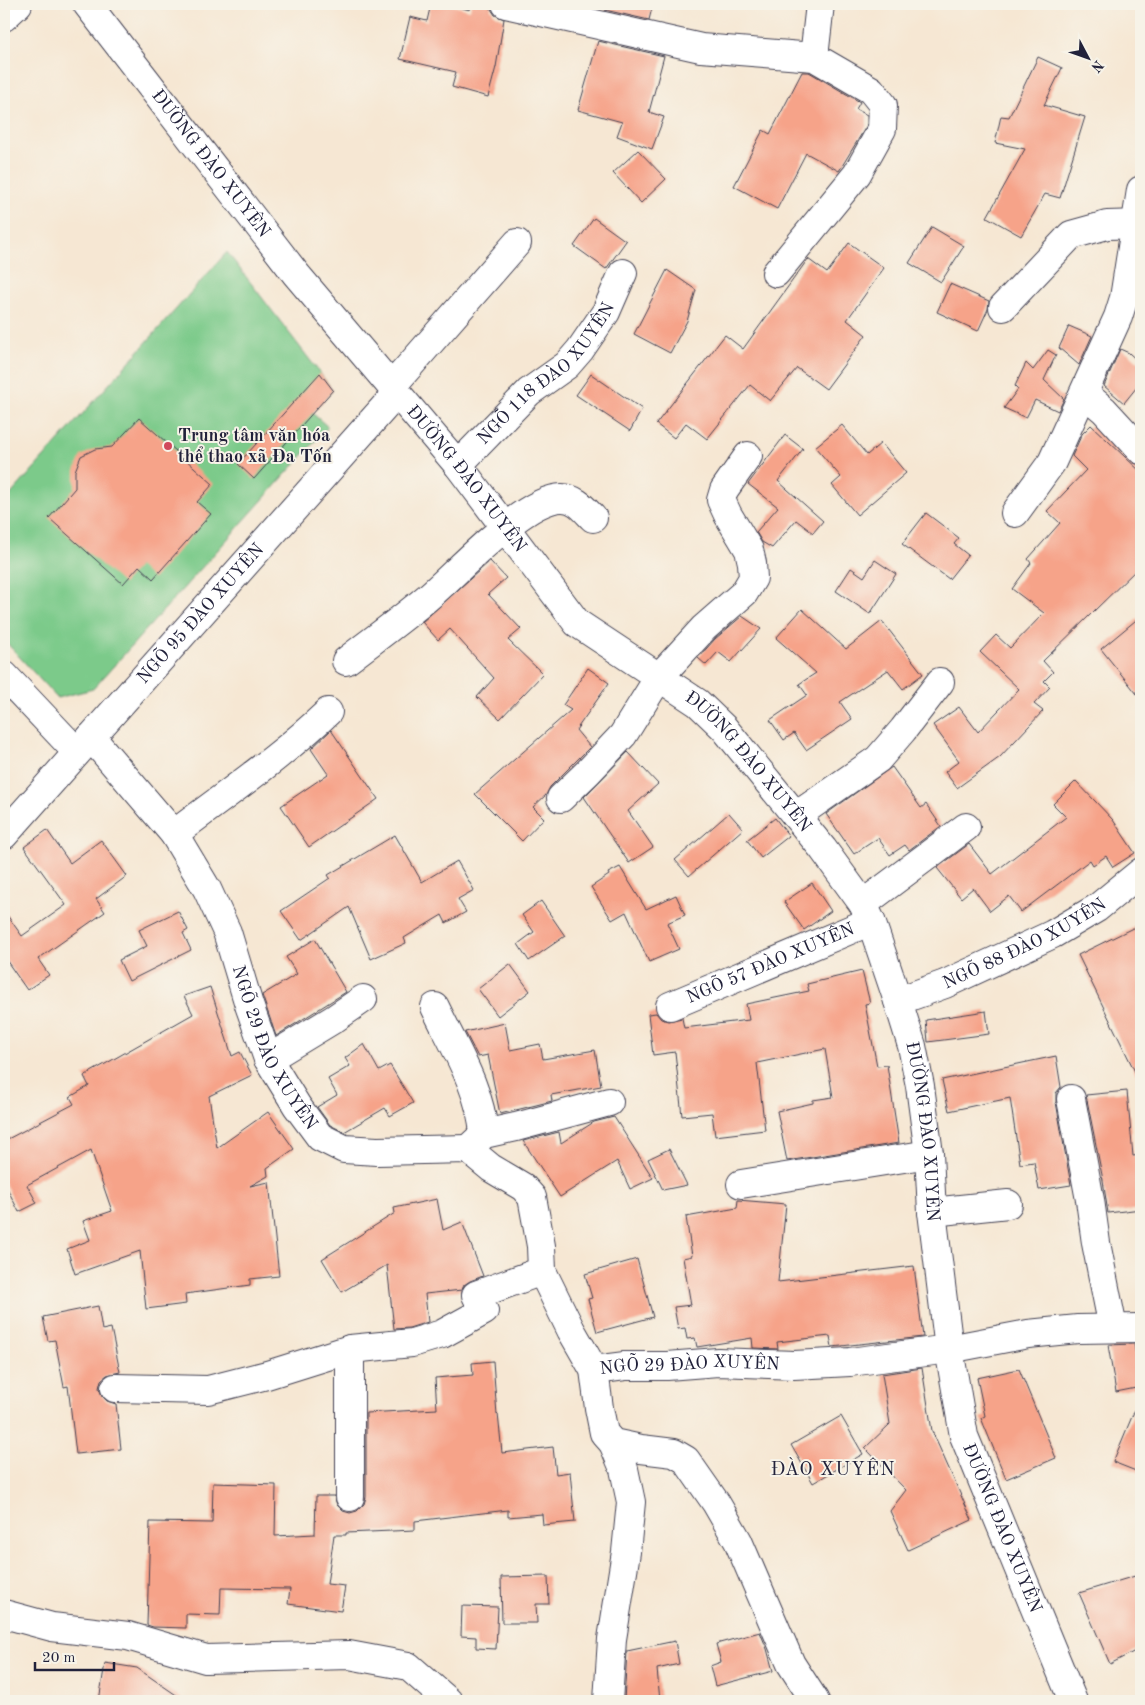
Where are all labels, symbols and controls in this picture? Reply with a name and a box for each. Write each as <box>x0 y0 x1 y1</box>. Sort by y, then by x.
north arrow <box>1062 32 1112 82</box>
text: N <box>1088 57 1106 75</box>
street label: ĐƯỜNG ĐÀO XUYÊN <box>148 87 273 241</box>
street label: NGÕ 118 ĐÀO XUYÊN <box>474 300 618 448</box>
street label: ĐƯỜNG ĐÀO XUYÊN <box>403 402 530 556</box>
place label: Trung tâm văn hóa thể thao xã Đa Tốn <box>178 427 332 466</box>
marker: Trung tâm văn hóa thể thao xã Đa Tốn <box>162 440 174 452</box>
street label: NGÕ 95 ĐÀO XUYÊN <box>134 540 268 687</box>
street label: ĐƯỜNG ĐÀO XUYÊN <box>682 688 815 836</box>
street label: NGÕ 88 ĐÀO XUYÊN <box>940 895 1110 993</box>
street label: NGÕ 57 ĐÀO XUYÊN <box>684 920 857 1007</box>
street label: NGÕ 29 ĐÀO XUYÊN <box>229 963 321 1133</box>
street label: ĐƯỜNG ĐÀO XUYÊN <box>902 1040 945 1223</box>
street label: NGÕ 29 ĐÀO XUYÊN <box>598 1350 780 1378</box>
street label: ĐƯỜNG ĐÀO XUYÊN <box>959 1441 1045 1616</box>
district label: ĐÀO XUYÊN <box>770 1457 896 1480</box>
scale bar <box>35 1640 114 1672</box>
text: 20 m <box>42 1651 76 1666</box>

